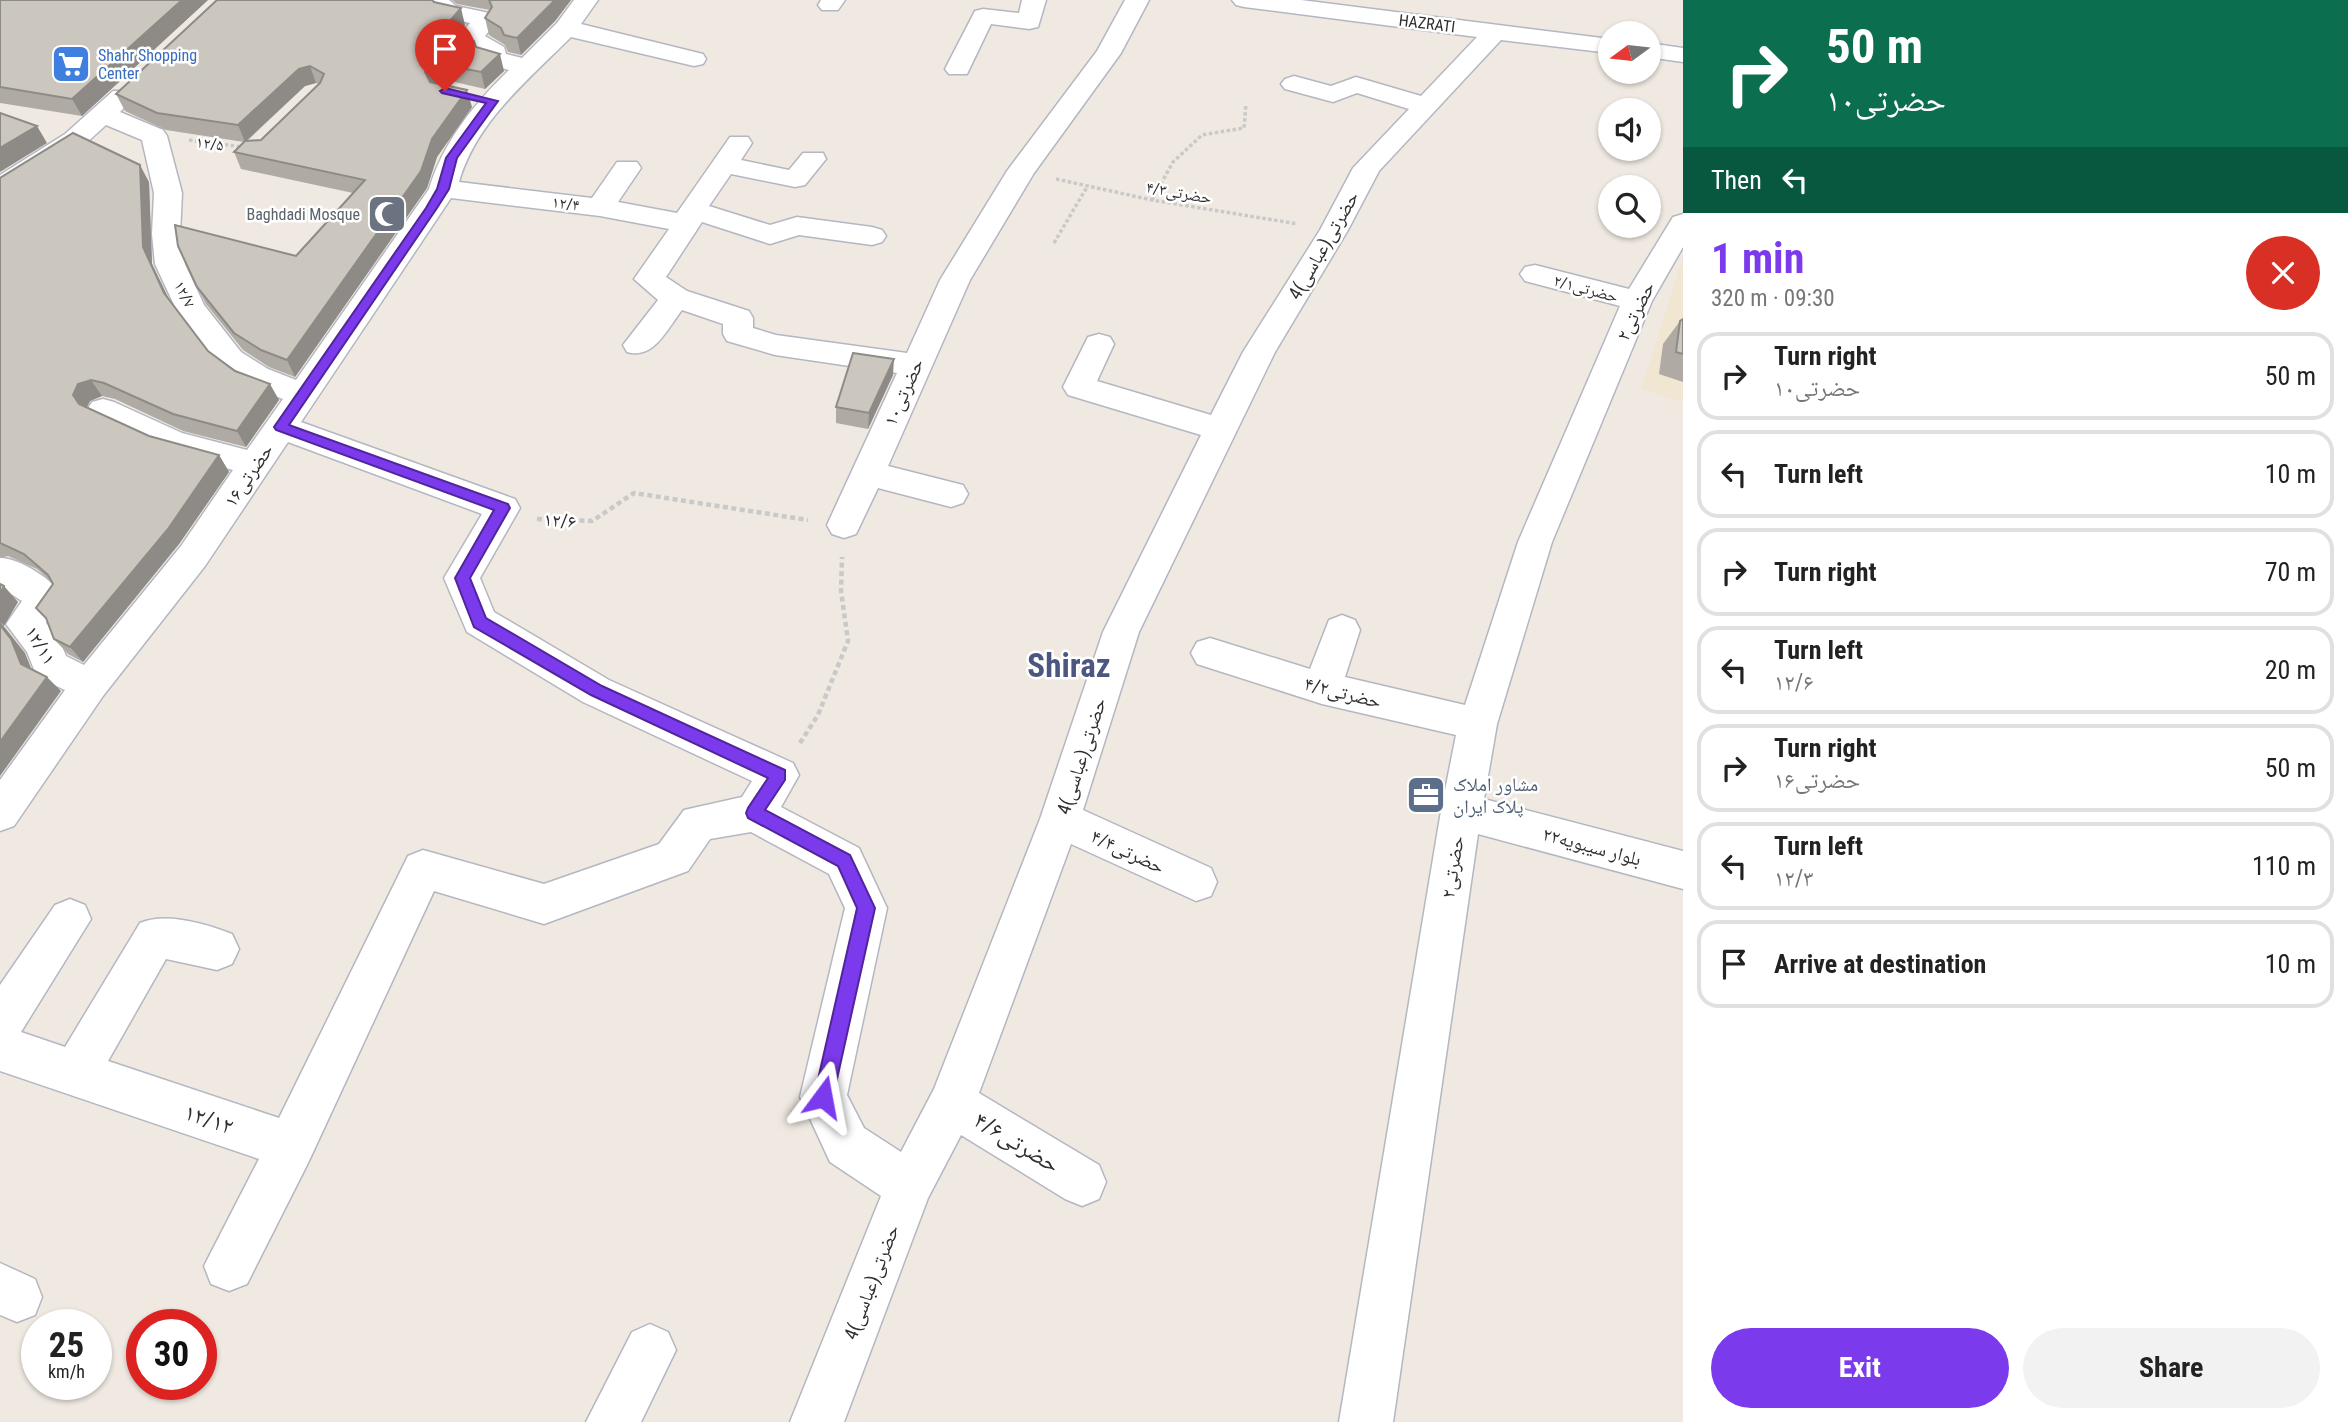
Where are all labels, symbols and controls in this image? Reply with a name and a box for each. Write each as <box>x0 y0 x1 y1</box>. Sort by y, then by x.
street label: HAZRATI <box>1398 11 1456 36</box>
text: 50 m <box>1826 18 1923 75</box>
pin <box>415 19 475 91</box>
north arrow <box>1598 21 1661 84</box>
map controls <box>1598 21 1661 238</box>
icon: right <box>1711 28 1802 119</box>
icon: arrive <box>426 30 464 68</box>
supermarket icon: Shahr Shopping Center <box>50 43 92 85</box>
place label: Shahr Shopping Center <box>98 46 197 83</box>
text: حضرتی۱۰ <box>1826 81 1946 119</box>
button: sound <box>1598 98 1661 161</box>
street label: ۱۲/۵ <box>195 132 225 155</box>
icon: left <box>1776 161 1814 199</box>
text: Then <box>1711 165 1762 195</box>
button: search <box>1598 175 1661 238</box>
street label: حضرتی۴/۳ <box>1145 177 1213 209</box>
street label: 4حضرتی(عباسی) <box>1283 187 1364 303</box>
street label: ۱۲/۴ <box>551 192 581 215</box>
mosque icon: Baghdadi Mosque <box>366 193 408 235</box>
place label: Baghdadi Mosque <box>246 205 360 224</box>
text: 1 min <box>1711 234 1804 283</box>
button: close <box>2246 236 2320 310</box>
street label: حضرتی۲/۱ <box>1551 271 1620 307</box>
street label: ۱۲/۷ <box>170 278 199 311</box>
street label: حضرتی۲ <box>1611 278 1660 344</box>
text: 320 m · 09:30 <box>1711 285 1835 312</box>
text: Turn right <box>1774 341 1876 371</box>
street label: حضرتی۱۰ <box>878 355 928 429</box>
icon: right <box>1715 357 1753 395</box>
text: 50 m <box>2265 361 2316 391</box>
text: حضرتی۱۰ <box>1774 375 1860 402</box>
street label: حضرتی۱۶ <box>219 439 278 511</box>
icon: left <box>1715 455 1753 493</box>
text: Turn left <box>1774 459 1863 489</box>
text: 10 m <box>2265 459 2316 489</box>
street label: ۱۲/۶ <box>543 508 577 533</box>
icon: right <box>1715 553 1753 591</box>
text: Turn right <box>1774 557 1876 587</box>
text: 70 m <box>2265 557 2316 587</box>
street label: ۱۲/۱۱ <box>20 622 61 669</box>
text: Turn left <box>1774 635 1863 665</box>
district label: Shiraz <box>1027 646 1111 685</box>
icon: left <box>1715 651 1753 689</box>
text: 20 m <box>2265 655 2316 685</box>
text: ۱۲/۶ <box>1774 669 1814 696</box>
street label: حضرتی۴/۲ <box>1302 672 1384 713</box>
street label: 4حضرتی(عباسی) <box>1052 695 1111 817</box>
text: Turn right <box>1774 733 1876 763</box>
icon: right <box>1715 749 1753 787</box>
text: 50 m <box>2265 753 2316 783</box>
text: حضرتی۱۶ <box>1774 767 1860 794</box>
place label: مشاور املاک پلاک ایران <box>1453 773 1538 818</box>
office icon: مشاور املاک پلاک ایران <box>1405 774 1447 816</box>
street label: بلوار سیبویه۲۲ <box>1540 822 1644 871</box>
street label: حضرتی۴/۴ <box>1087 824 1168 878</box>
text: Turn left <box>1774 831 1863 861</box>
street label: حضرتی۲ <box>1436 834 1469 900</box>
icon: left <box>1715 847 1753 885</box>
text: 110 m <box>2252 851 2316 881</box>
text: ۱۲/۳ <box>1774 865 1814 892</box>
icon: arrive <box>1715 945 1753 983</box>
text: Arrive at destination <box>1774 949 1986 979</box>
text: 10 m <box>2265 949 2316 979</box>
position arrow <box>786 1060 860 1134</box>
street label: ۱۲/۱۲ <box>181 1099 237 1140</box>
street label: حضرتی۴/۶ <box>969 1106 1064 1178</box>
street label: 4حضرتی(عباسی) <box>839 1222 904 1343</box>
speed limit sign: 30 <box>126 1309 217 1400</box>
text: 25 <box>49 1325 84 1366</box>
button: Exit <box>1711 1328 2009 1408</box>
button: Share <box>2023 1328 2320 1408</box>
text: km/h <box>48 1361 85 1382</box>

